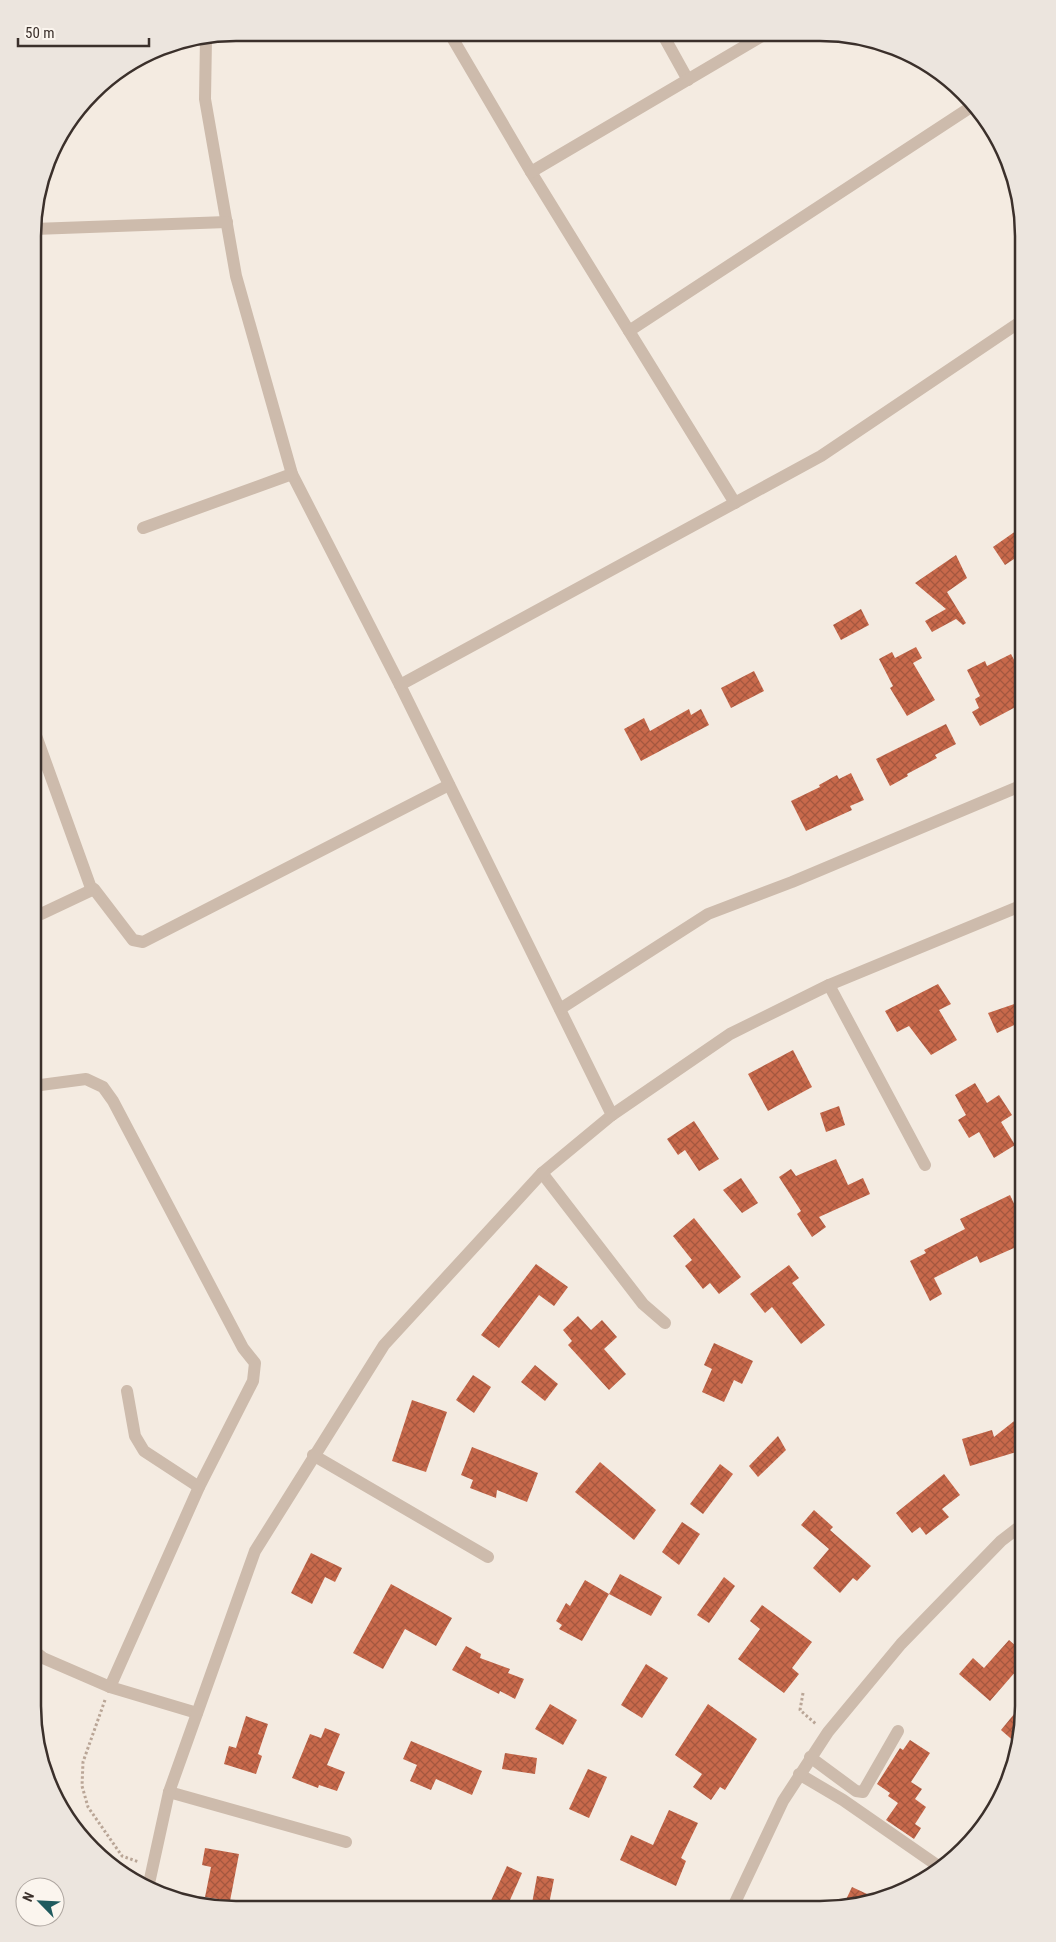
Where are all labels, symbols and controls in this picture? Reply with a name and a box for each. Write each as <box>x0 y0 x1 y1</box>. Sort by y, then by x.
scale bar <box>18 15 149 47</box>
text: 50 m <box>25 24 55 42</box>
north arrow <box>15 1877 65 1927</box>
text: N <box>19 1890 37 1904</box>

